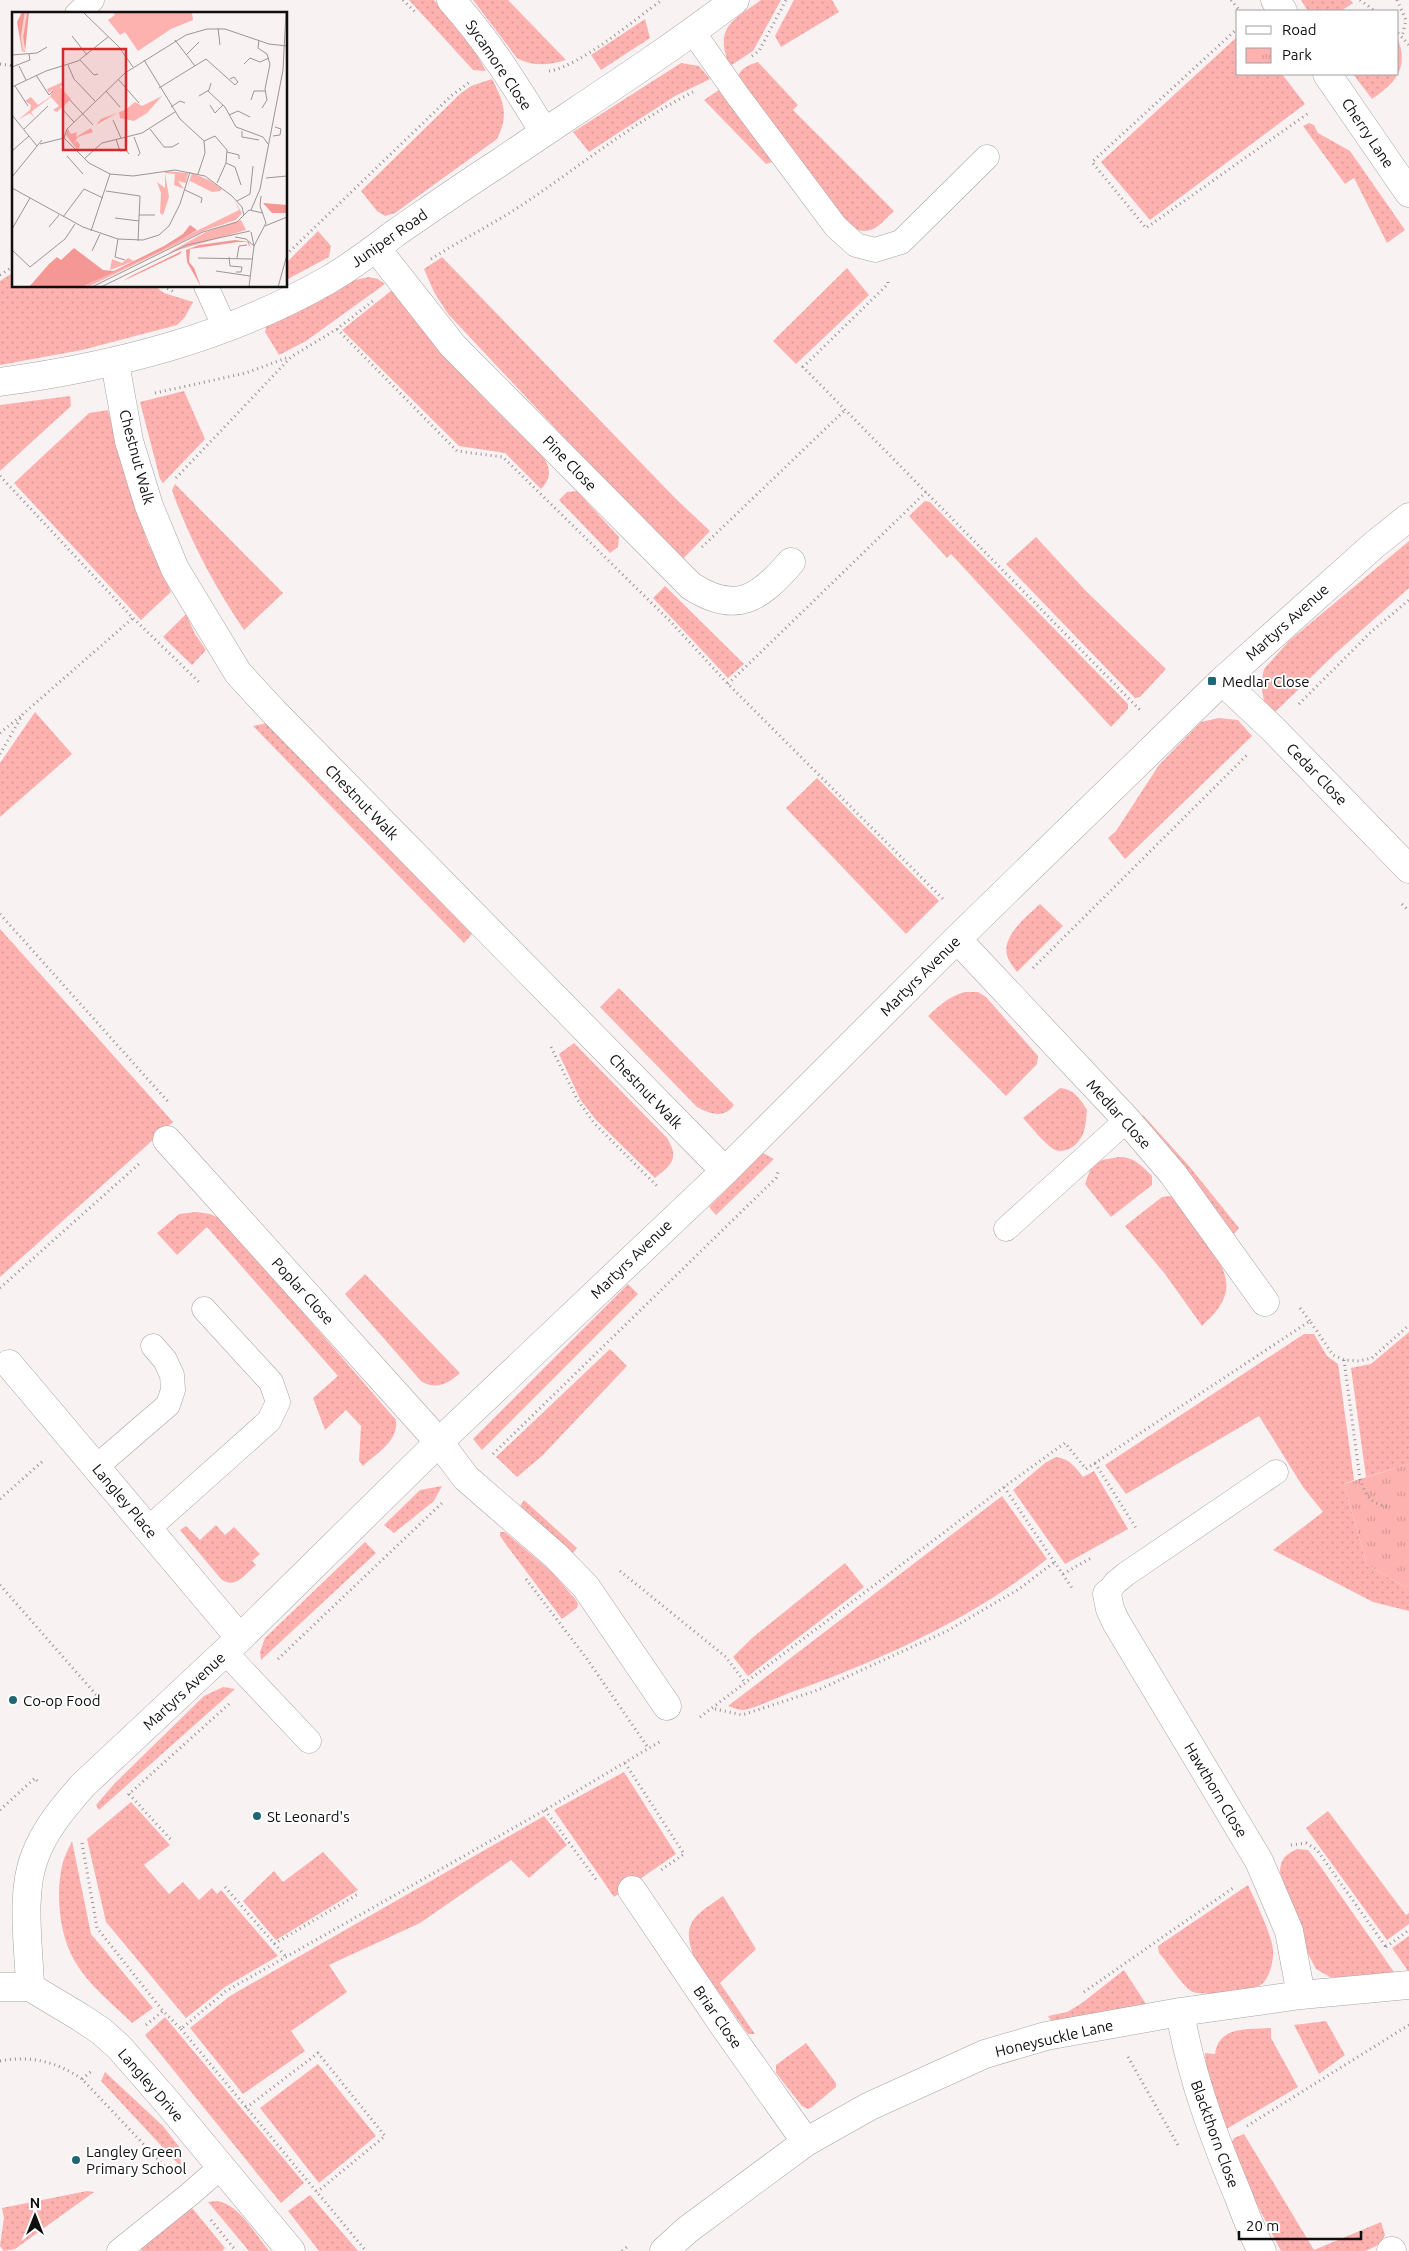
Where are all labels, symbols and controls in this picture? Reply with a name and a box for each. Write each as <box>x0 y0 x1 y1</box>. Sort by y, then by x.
legend <box>1236 10 1399 75</box>
inset map <box>12 12 288 288</box>
street label: Sycamore Close <box>463 17 535 113</box>
text: Road <box>1282 21 1317 38</box>
text: Park <box>1282 46 1312 63</box>
street label: Cherry Lane <box>1338 95 1398 171</box>
street label: Juniper Road <box>348 206 430 270</box>
street label: Chestnut Walk <box>116 408 158 507</box>
street label: Pine Close <box>540 432 600 494</box>
street label: Martyrs Avenue <box>1242 580 1332 664</box>
place label: Medlar Close <box>1222 673 1310 690</box>
marker: Medlar Close <box>1206 675 1218 687</box>
street label: Cedar Close <box>1283 739 1351 809</box>
street label: Chestnut Walk <box>322 761 402 843</box>
street label: Martyrs Avenue <box>877 933 963 1019</box>
street label: Chestnut Walk <box>606 1050 686 1132</box>
street label: Medlar Close <box>1083 1076 1155 1152</box>
street label: Martyrs Avenue <box>587 1216 675 1302</box>
street label: Poplar Close <box>269 1254 337 1328</box>
street label: Langley Place <box>89 1461 161 1541</box>
street label: Martyrs Avenue <box>140 1649 228 1733</box>
place label: Co-op Food <box>23 1692 101 1709</box>
marker: Co-op Food <box>7 1694 19 1706</box>
street label: Hawthorn Close <box>1181 1740 1251 1840</box>
place label: St Leonard's <box>267 1808 350 1825</box>
marker: St Leonard's <box>251 1810 263 1822</box>
street label: Briar Close <box>690 1982 746 2052</box>
street label: Honeysuckle Lane <box>993 2016 1115 2060</box>
street label: Langley Drive <box>115 2045 187 2125</box>
street label: Blackthorn Close <box>1188 2078 1242 2190</box>
place label: Langley Green Primary School <box>86 2143 187 2177</box>
marker: Langley Green Primary School <box>70 2154 82 2166</box>
north arrow <box>10 2191 60 2241</box>
text: N <box>30 2195 40 2211</box>
scale bar <box>1239 2208 1362 2240</box>
text: 20 m <box>1246 2217 1279 2234</box>

